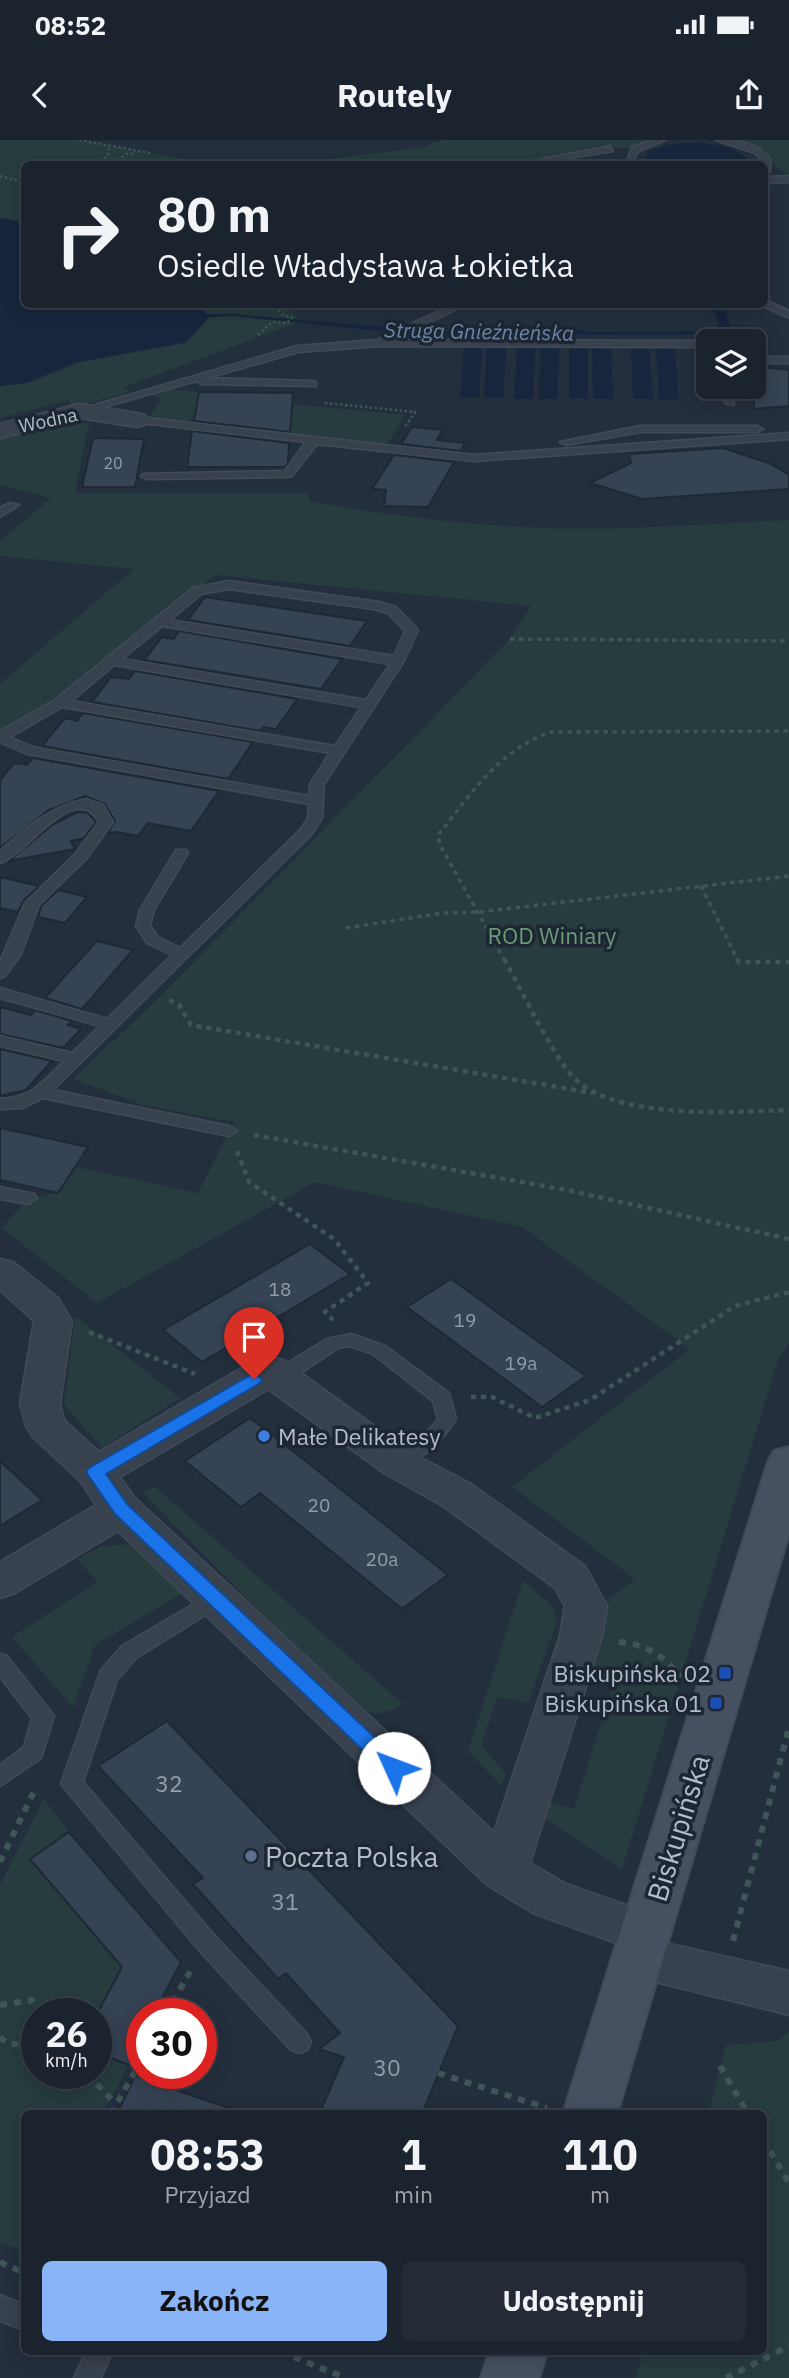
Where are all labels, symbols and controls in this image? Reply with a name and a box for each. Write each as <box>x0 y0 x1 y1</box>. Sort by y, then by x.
text: 08:52 <box>35 8 106 42</box>
text: Routely <box>337 74 452 116</box>
icon: back <box>21 76 59 114</box>
icon: share <box>730 76 768 114</box>
text: 80 m <box>157 182 271 245</box>
icon: right <box>42 189 133 280</box>
text: Osiedle Władysława Łokietka <box>157 244 574 286</box>
water label: Struga Gnieźnieńska <box>384 315 574 347</box>
map controls <box>696 329 766 399</box>
button: layers <box>696 329 766 399</box>
street label: Wodna <box>17 402 79 438</box>
house number: 20 <box>103 453 123 473</box>
park label: ROD Winiary <box>487 920 617 950</box>
house number: 18 <box>269 1277 291 1301</box>
pin <box>224 1307 284 1379</box>
house number: 19 <box>454 1308 476 1332</box>
icon: arrive <box>235 1318 273 1356</box>
house number: 19a <box>505 1351 537 1375</box>
place label: Małe Delikatesy <box>278 1421 441 1451</box>
marker: Małe Delikatesy <box>256 1428 272 1444</box>
house number: 20 <box>308 1493 330 1517</box>
house number: 20a <box>366 1547 398 1571</box>
place label: Biskupińska 02 <box>553 1658 711 1688</box>
marker: Biskupińska 02 <box>717 1665 733 1681</box>
place label: Biskupińska 01 <box>544 1688 702 1718</box>
marker: Biskupińska 01 <box>708 1695 724 1711</box>
position arrow <box>357 1731 431 1805</box>
street label: Biskupińska <box>638 1750 718 1906</box>
house number: 32 <box>155 1768 183 1798</box>
place label: Poczta Polska <box>265 1838 439 1875</box>
marker: Poczta Polska <box>243 1848 259 1864</box>
house number: 31 <box>271 1886 299 1916</box>
speed limit sign: 30 <box>126 1998 217 2089</box>
text: 26 <box>45 2011 88 2057</box>
text: km/h <box>45 2049 88 2072</box>
house number: 30 <box>373 2052 401 2082</box>
text: 08:53 <box>150 2127 265 2182</box>
text: 1 <box>401 2127 426 2182</box>
text: 110 <box>562 2127 638 2182</box>
text: Przyjazd <box>164 2179 251 2209</box>
text: min <box>394 2179 433 2209</box>
text: m <box>590 2179 610 2209</box>
button: Zakończ <box>42 2261 387 2341</box>
button: Udostępnij <box>401 2261 746 2341</box>

